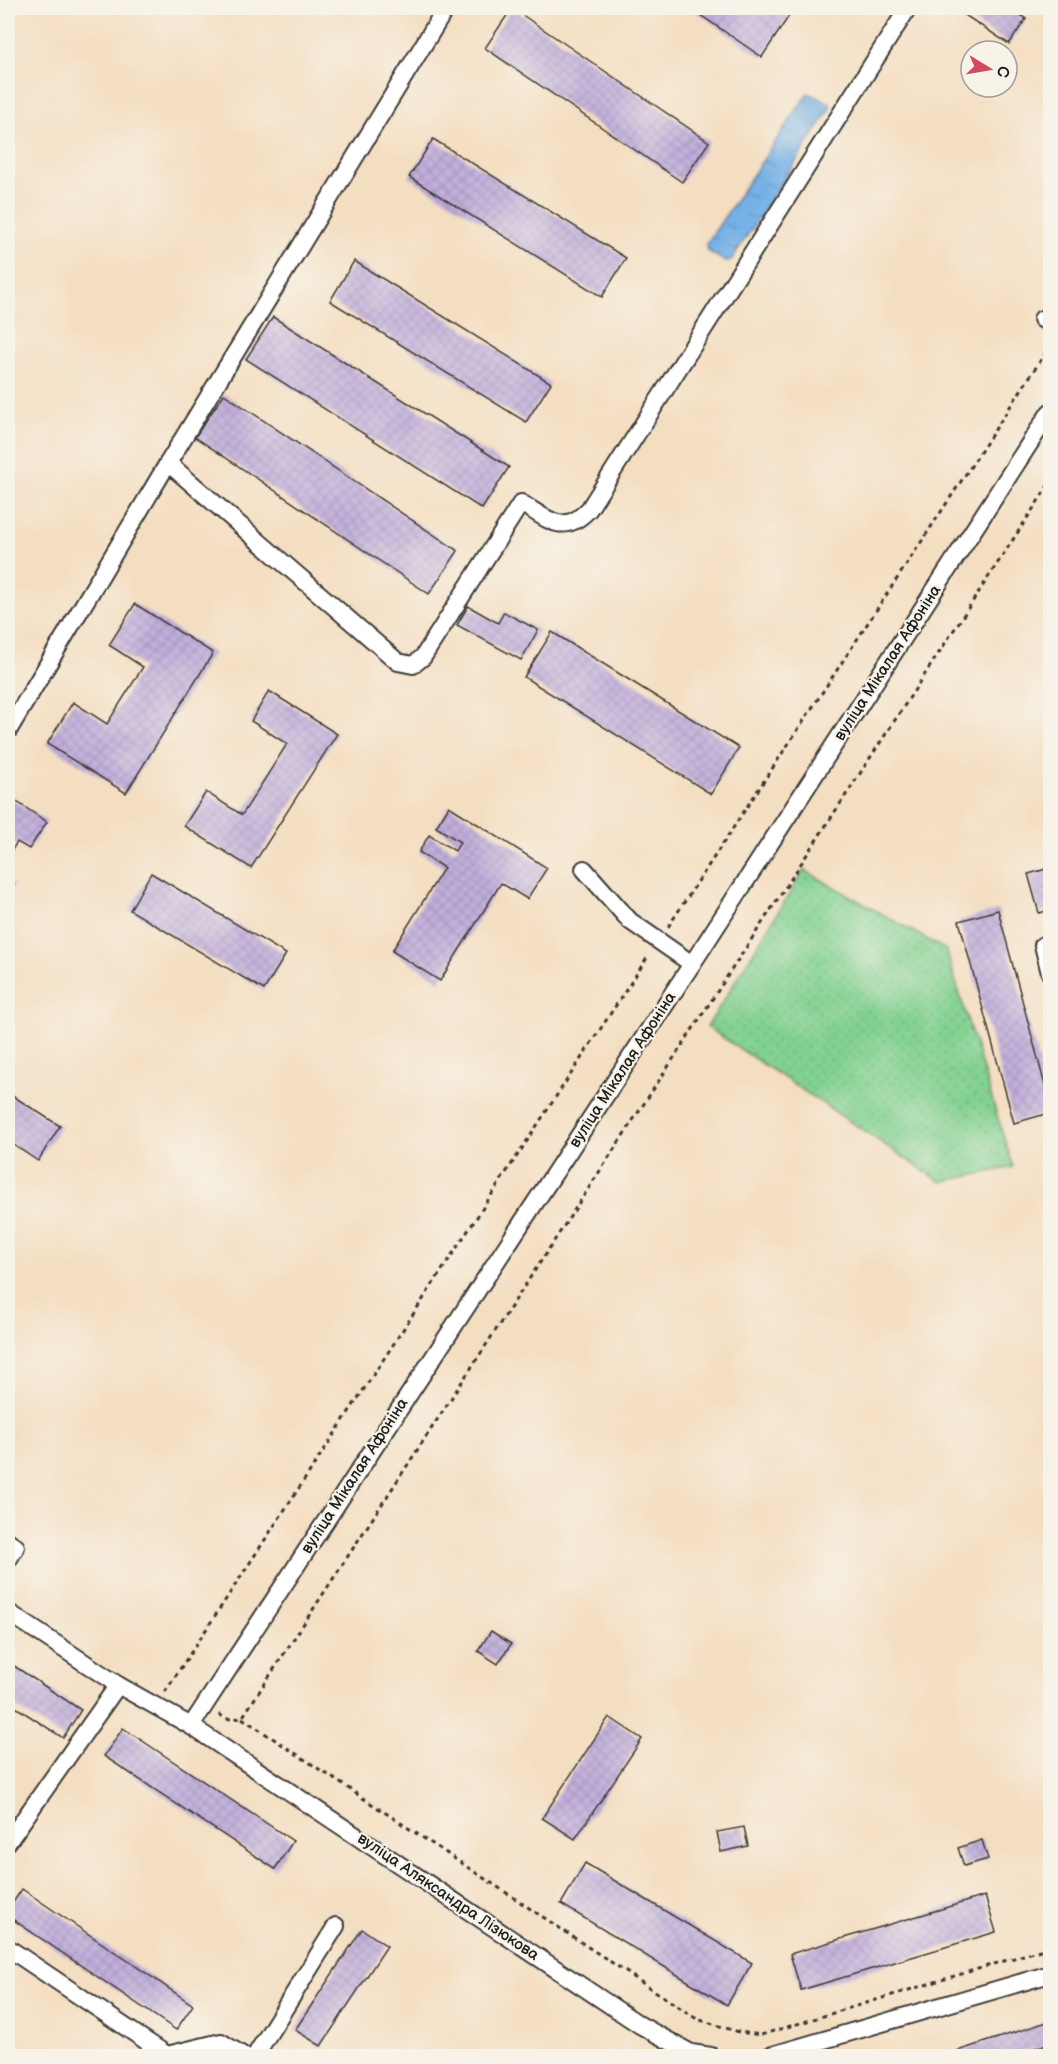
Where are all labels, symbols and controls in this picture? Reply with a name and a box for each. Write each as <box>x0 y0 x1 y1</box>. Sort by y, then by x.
north arrow <box>959 39 1019 99</box>
text: С <box>992 64 1013 79</box>
street label: вуліца Мікалая Афоніна <box>831 581 946 744</box>
street label: вуліца Мікалая Афоніна <box>566 988 681 1151</box>
street label: вуліца Мікалая Афоніна <box>298 1394 413 1557</box>
street label: вуліца Аляксандра Лізюкова <box>354 1829 543 1965</box>

